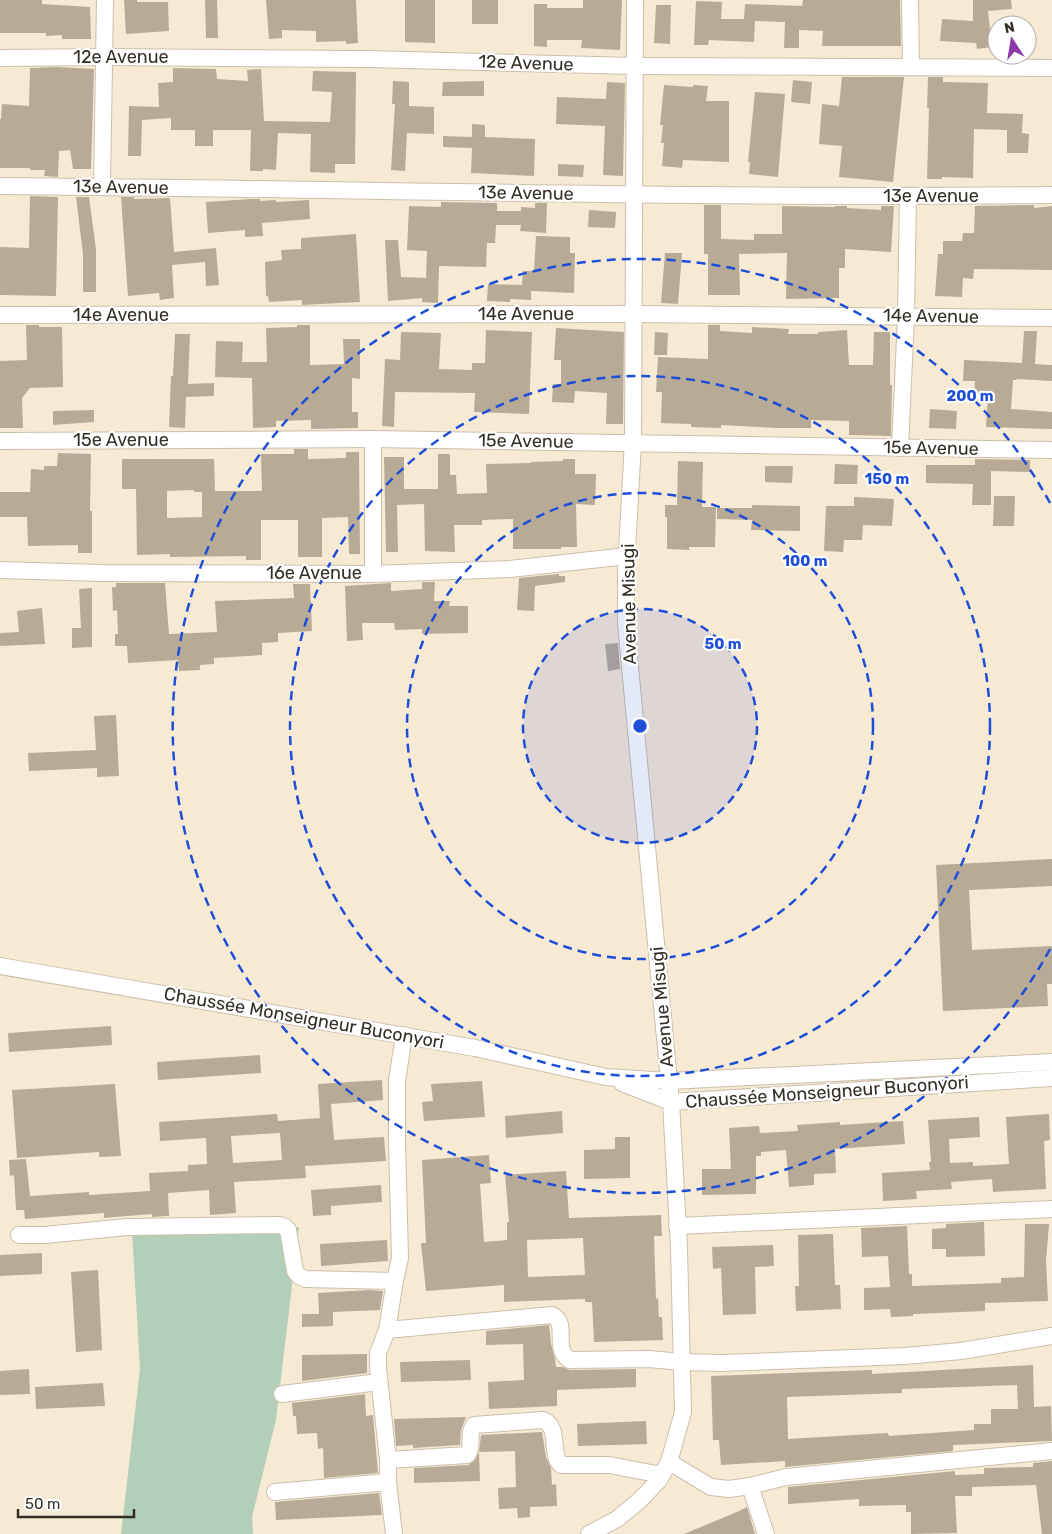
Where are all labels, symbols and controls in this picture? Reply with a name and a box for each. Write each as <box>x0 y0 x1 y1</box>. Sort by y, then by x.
north arrow <box>987 15 1037 65</box>
text: N <box>1003 18 1016 37</box>
street label: 12e Avenue <box>73 46 169 68</box>
street label: 12e Avenue <box>478 50 574 76</box>
street label: 13e Avenue <box>73 175 169 199</box>
street label: 13e Avenue <box>478 181 574 205</box>
street label: 13e Avenue <box>883 185 979 207</box>
street label: 14e Avenue <box>478 303 574 325</box>
street label: 14e Avenue <box>73 304 169 326</box>
street label: 14e Avenue <box>883 304 979 328</box>
text: 200 m <box>946 387 994 405</box>
street label: 15e Avenue <box>73 429 169 451</box>
street label: 15e Avenue <box>478 429 574 453</box>
street label: 15e Avenue <box>883 436 979 460</box>
text: 150 m <box>865 470 909 488</box>
street label: Avenue Misugi <box>617 543 641 665</box>
text: 100 m <box>783 552 827 570</box>
street label: 16e Avenue <box>266 562 362 584</box>
text: 50 m <box>705 635 741 653</box>
centre of rings <box>631 717 649 735</box>
street label: Avenue Misugi <box>646 946 678 1068</box>
street label: Chaussée Monseigneur Buconyori <box>162 982 446 1054</box>
street label: Chaussée Monseigneur Buconyori <box>685 1071 969 1113</box>
scale bar <box>18 1486 134 1518</box>
text: 50 m <box>25 1495 60 1513</box>

